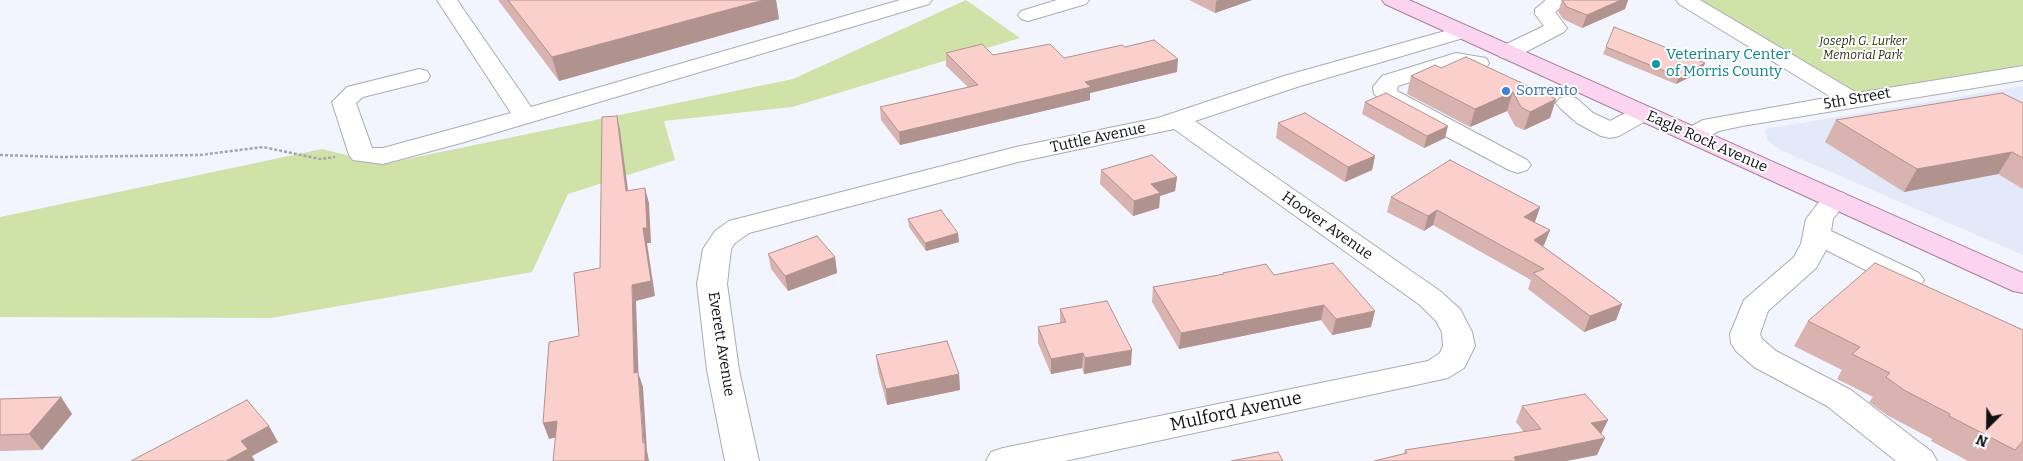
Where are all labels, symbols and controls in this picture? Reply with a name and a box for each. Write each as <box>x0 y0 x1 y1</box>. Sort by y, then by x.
park label: Joseph G. Lurker Memorial Park <box>1819 35 1907 63</box>
place label: Veterinary Center of Morris County <box>1666 46 1790 81</box>
marker: Veterinary Center of Morris County <box>1650 58 1662 70</box>
place label: Sorrento <box>1516 82 1578 100</box>
street label: 5th Street <box>1822 84 1892 114</box>
marker: Sorrento <box>1500 85 1512 97</box>
street label: Eagle Rock Avenue <box>1644 107 1770 177</box>
street label: Tuttle Avenue <box>1049 119 1147 157</box>
street label: Hoover Avenue <box>1278 188 1376 264</box>
street label: Everett Avenue <box>704 290 738 398</box>
street label: Mulford Avenue <box>1168 388 1304 436</box>
north arrow <box>1963 401 2013 451</box>
text: N <box>1974 430 1990 450</box>

